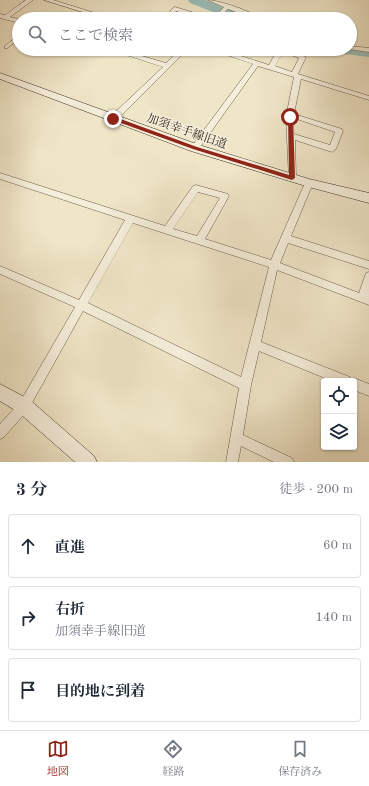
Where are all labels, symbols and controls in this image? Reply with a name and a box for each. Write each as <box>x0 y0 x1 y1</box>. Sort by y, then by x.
search box <box>12 12 357 56</box>
icon: search <box>26 23 48 45</box>
text: ここで検索 <box>58 29 133 44</box>
route start <box>281 108 299 126</box>
route end <box>104 110 122 128</box>
street label: 加須幸手線旧道 <box>145 111 229 151</box>
map controls <box>321 378 357 450</box>
button: locate <box>321 378 357 414</box>
button: layers <box>321 414 357 450</box>
text: 3 分 <box>16 482 48 499</box>
text: 徒歩 · 200 m <box>279 483 353 496</box>
icon: ahead <box>17 535 39 557</box>
text: 60 m <box>323 539 352 552</box>
text: 直進 <box>55 541 85 556</box>
text: 右折 <box>55 603 85 618</box>
icon: right <box>17 607 39 629</box>
text: 140 m <box>315 611 352 624</box>
text: 加須幸手線旧道 <box>55 625 146 638</box>
icon: arrive <box>17 679 39 701</box>
text: 目的地に到着 <box>55 685 145 700</box>
tab: 地図 <box>47 738 69 780</box>
tab: 経路 <box>162 738 184 780</box>
tab: 保存済み <box>278 738 322 780</box>

